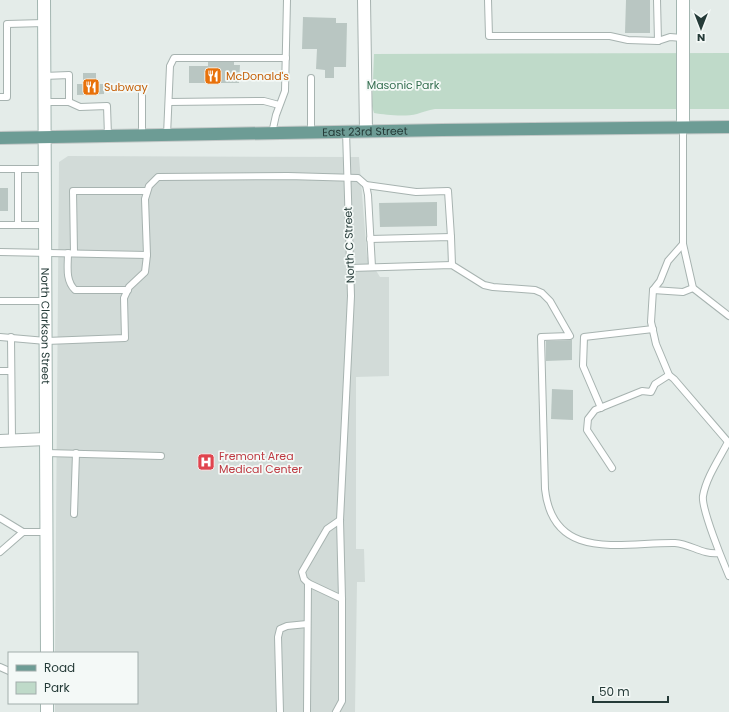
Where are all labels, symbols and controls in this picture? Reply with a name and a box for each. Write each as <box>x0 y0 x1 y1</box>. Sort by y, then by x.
north arrow <box>681 8 721 48</box>
text: N <box>697 30 705 46</box>
restaurant icon: McDonald's <box>203 66 223 86</box>
place label: McDonald's <box>226 68 289 84</box>
restaurant icon: Subway <box>81 77 101 97</box>
park label: Masonic Park <box>367 77 440 93</box>
place label: Subway <box>104 79 148 95</box>
street label: East 23rd Street <box>322 123 408 140</box>
street label: North C Street <box>340 206 358 284</box>
street label: North Clarkson Street <box>37 268 54 384</box>
place label: Fremont Area Medical Center <box>219 448 302 477</box>
hospital icon: Fremont Area Medical Center <box>196 452 216 472</box>
legend <box>8 652 138 704</box>
text: Road <box>44 659 75 676</box>
scale bar <box>593 678 668 704</box>
text: Park <box>44 679 71 696</box>
text: 50 m <box>599 683 630 700</box>

